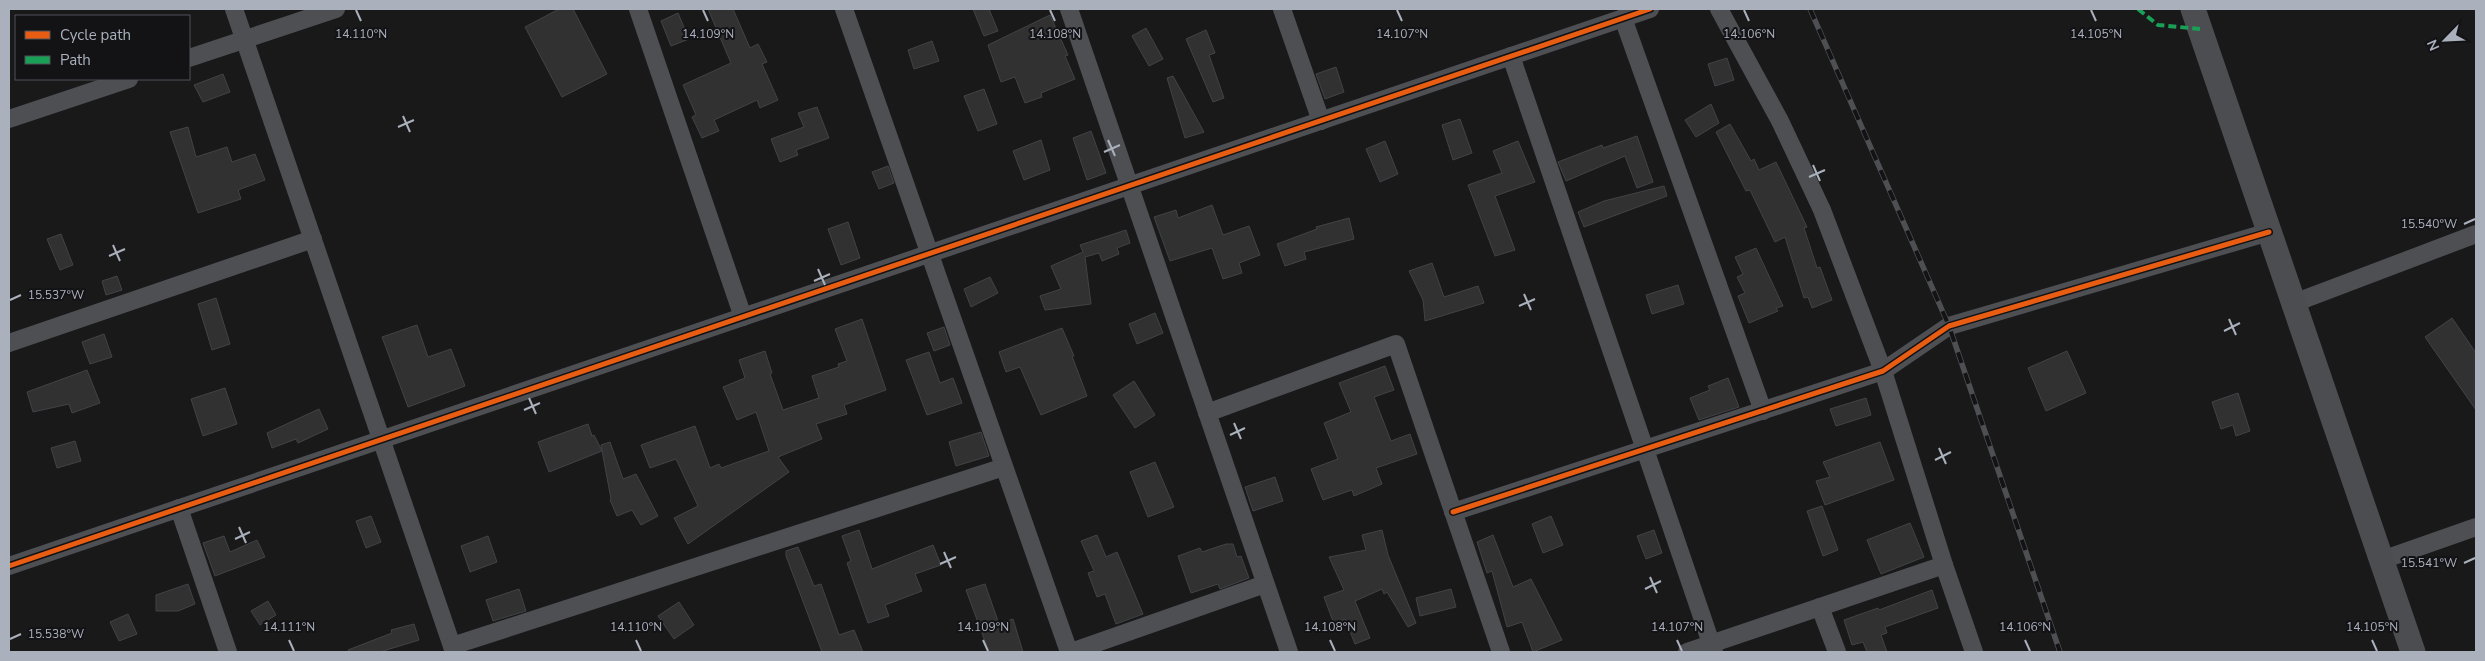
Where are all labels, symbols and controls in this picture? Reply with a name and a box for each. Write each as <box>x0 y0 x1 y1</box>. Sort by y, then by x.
legend <box>15 15 190 80</box>
north arrow <box>2420 15 2470 65</box>
text: Cycle path <box>60 25 131 45</box>
text: 14.110°N <box>335 26 387 42</box>
text: 14.109°N <box>682 26 734 42</box>
text: 14.108°N <box>1029 26 1081 42</box>
text: 14.107°N <box>1376 26 1428 42</box>
text: 14.106°N <box>1723 26 1775 42</box>
text: 14.105°N <box>2070 26 2122 42</box>
text: N <box>2423 36 2444 54</box>
text: Path <box>60 50 91 70</box>
text: 15.540°W <box>2401 216 2457 232</box>
text: 15.537°W <box>28 287 84 303</box>
text: 15.541°W <box>2401 555 2457 571</box>
text: 14.111°N <box>263 619 315 635</box>
text: 14.110°N <box>610 619 662 635</box>
text: 14.109°N <box>957 619 1009 635</box>
text: 14.108°N <box>1304 619 1356 635</box>
text: 14.107°N <box>1651 619 1703 635</box>
text: 14.106°N <box>1999 619 2051 635</box>
text: 14.105°N <box>2346 619 2398 635</box>
text: 15.538°W <box>28 626 84 642</box>

